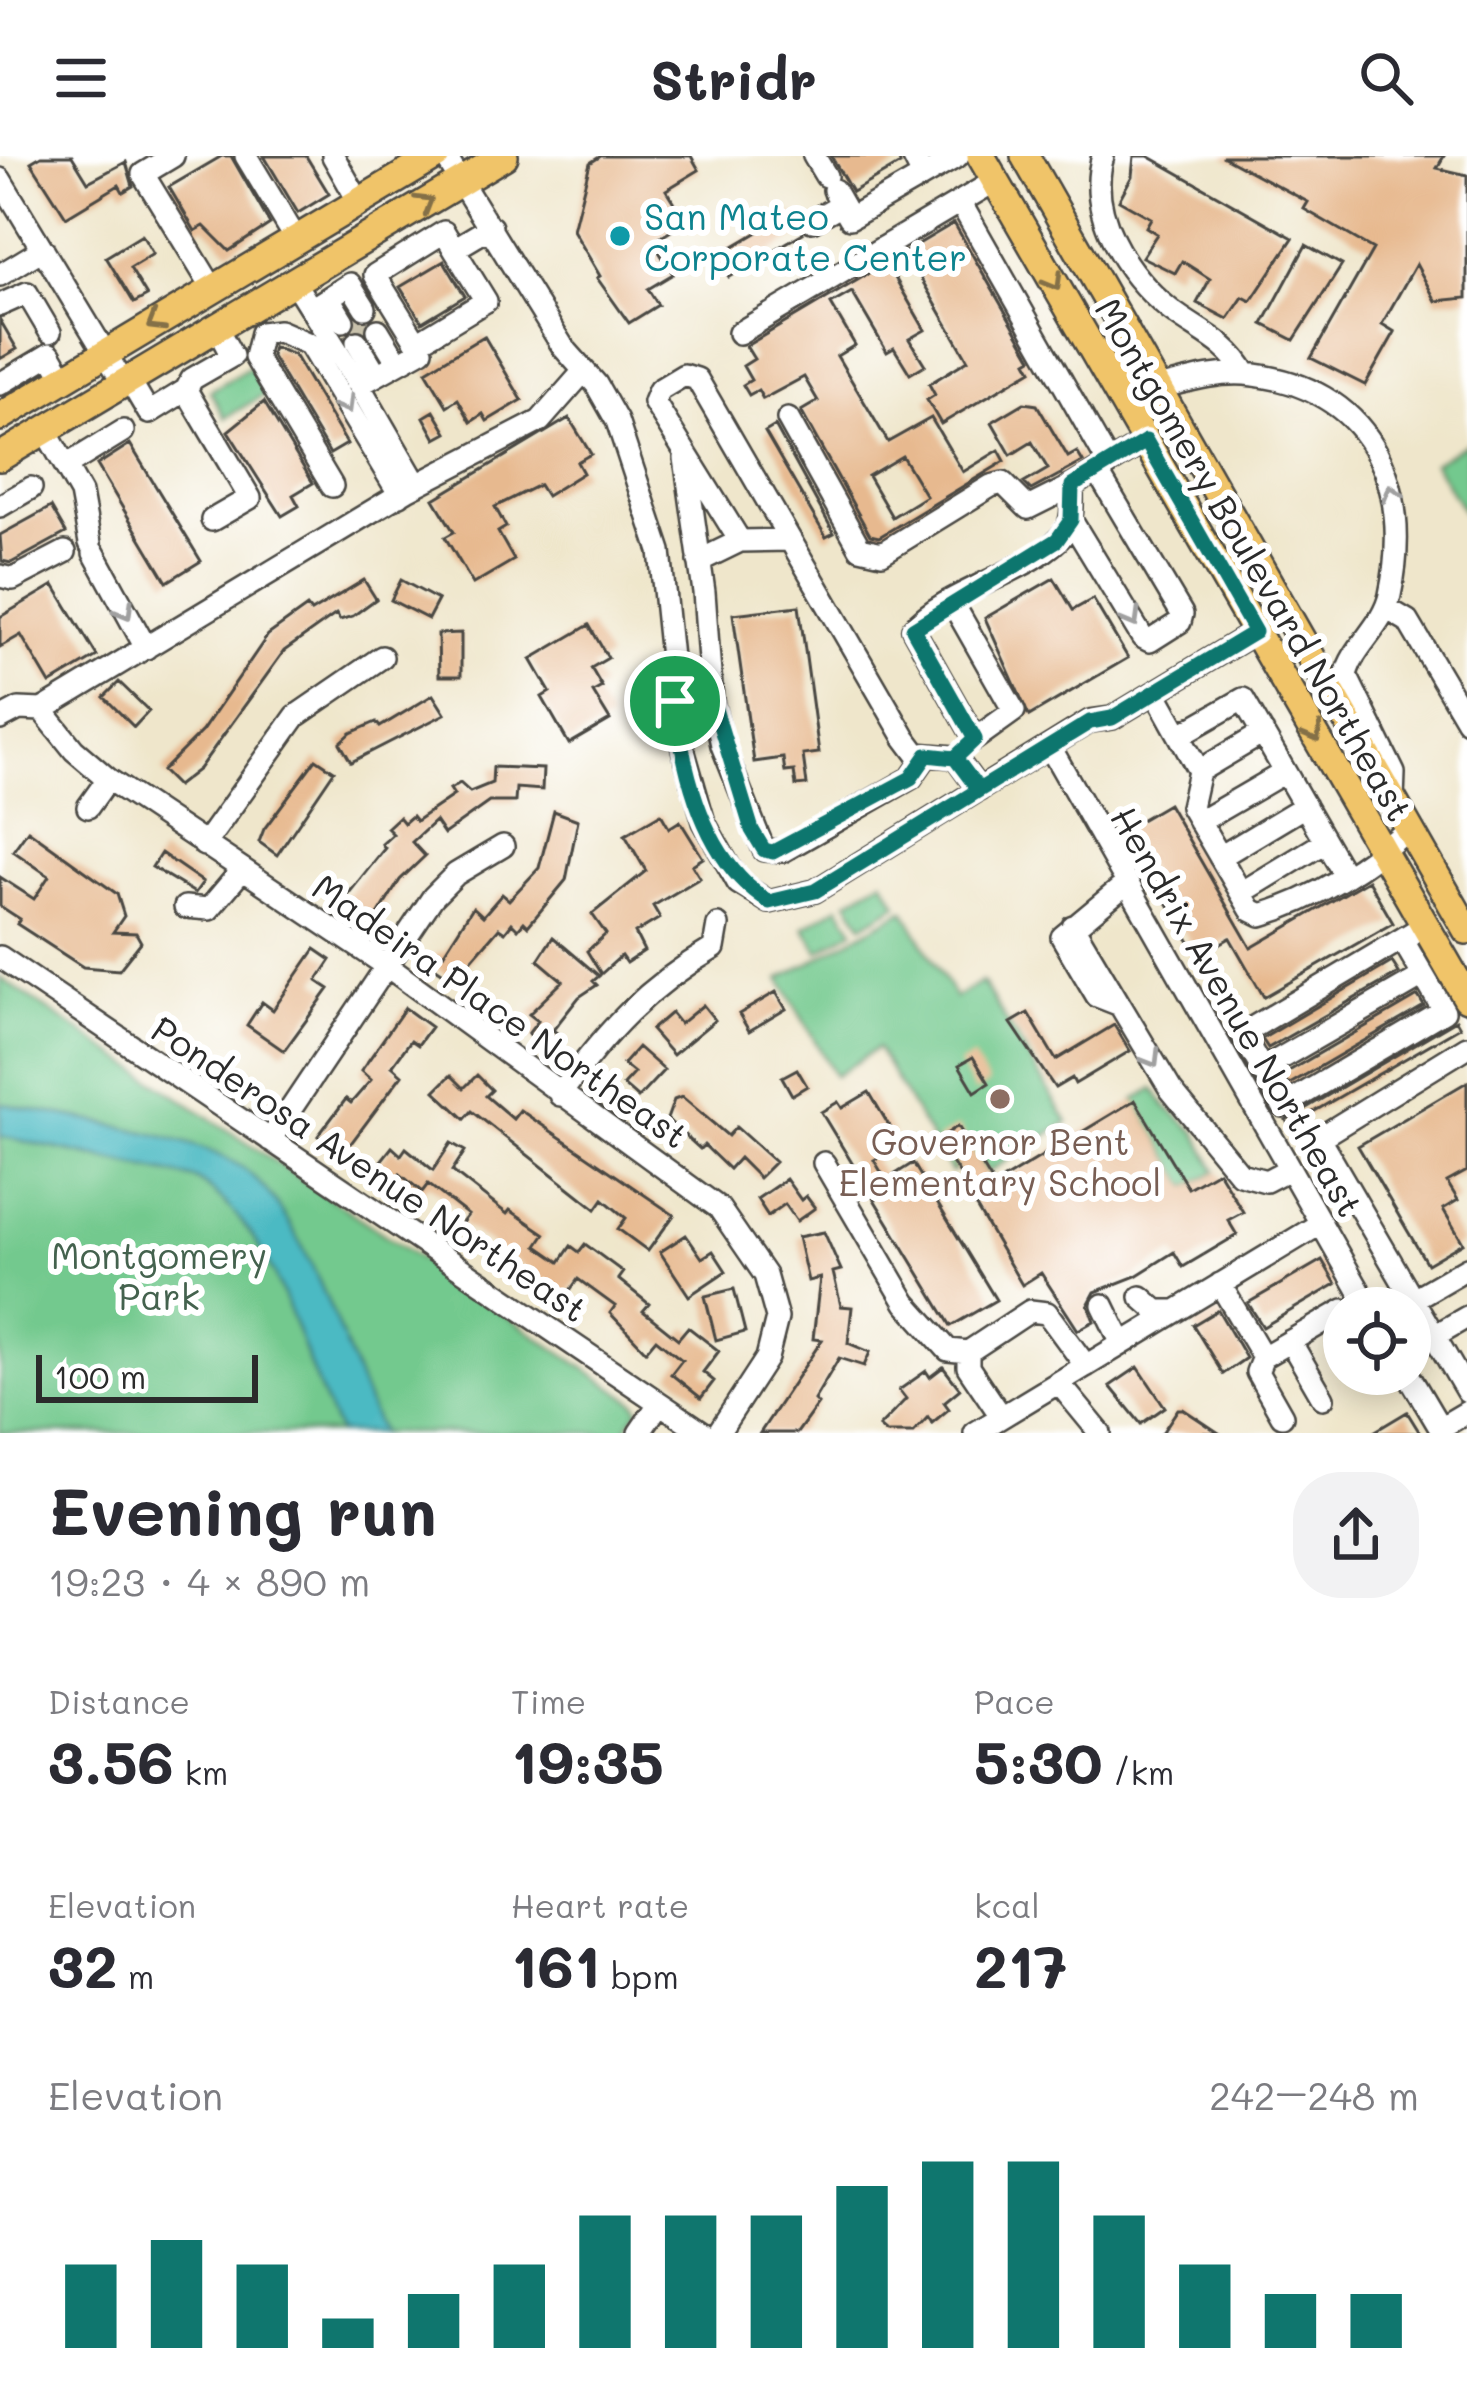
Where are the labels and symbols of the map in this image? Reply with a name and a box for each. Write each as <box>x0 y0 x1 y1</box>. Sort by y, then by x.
place label: San Mateo Corporate Center <box>644 192 967 280</box>
one-way arrow <box>412 195 434 217</box>
marker: San Mateo Corporate Center <box>607 223 633 249</box>
one-way arrow <box>1039 269 1062 291</box>
street label: Montgomery Boulevard Northeast <box>1085 289 1424 829</box>
one-way arrow <box>146 309 168 332</box>
one-way arrow <box>332 392 354 414</box>
one-way arrow <box>1382 483 1407 504</box>
one-way arrow <box>110 598 133 620</box>
one-way arrow <box>1117 607 1140 628</box>
pin <box>624 650 726 752</box>
one-way arrow <box>1299 721 1322 742</box>
street label: Hendrix Avenue Northeast <box>1101 797 1375 1225</box>
street label: Madeira Place Northeast <box>304 862 698 1158</box>
street label: Ponderosa Avenue Northeast <box>143 1004 597 1332</box>
one-way arrow <box>1138 1046 1161 1068</box>
marker: Governor Bent Elementary School <box>987 1086 1013 1112</box>
place label: Governor Bent Elementary School <box>839 1117 1162 1206</box>
park label: Montgomery Park <box>51 1231 267 1319</box>
scale bar <box>36 1349 258 1402</box>

